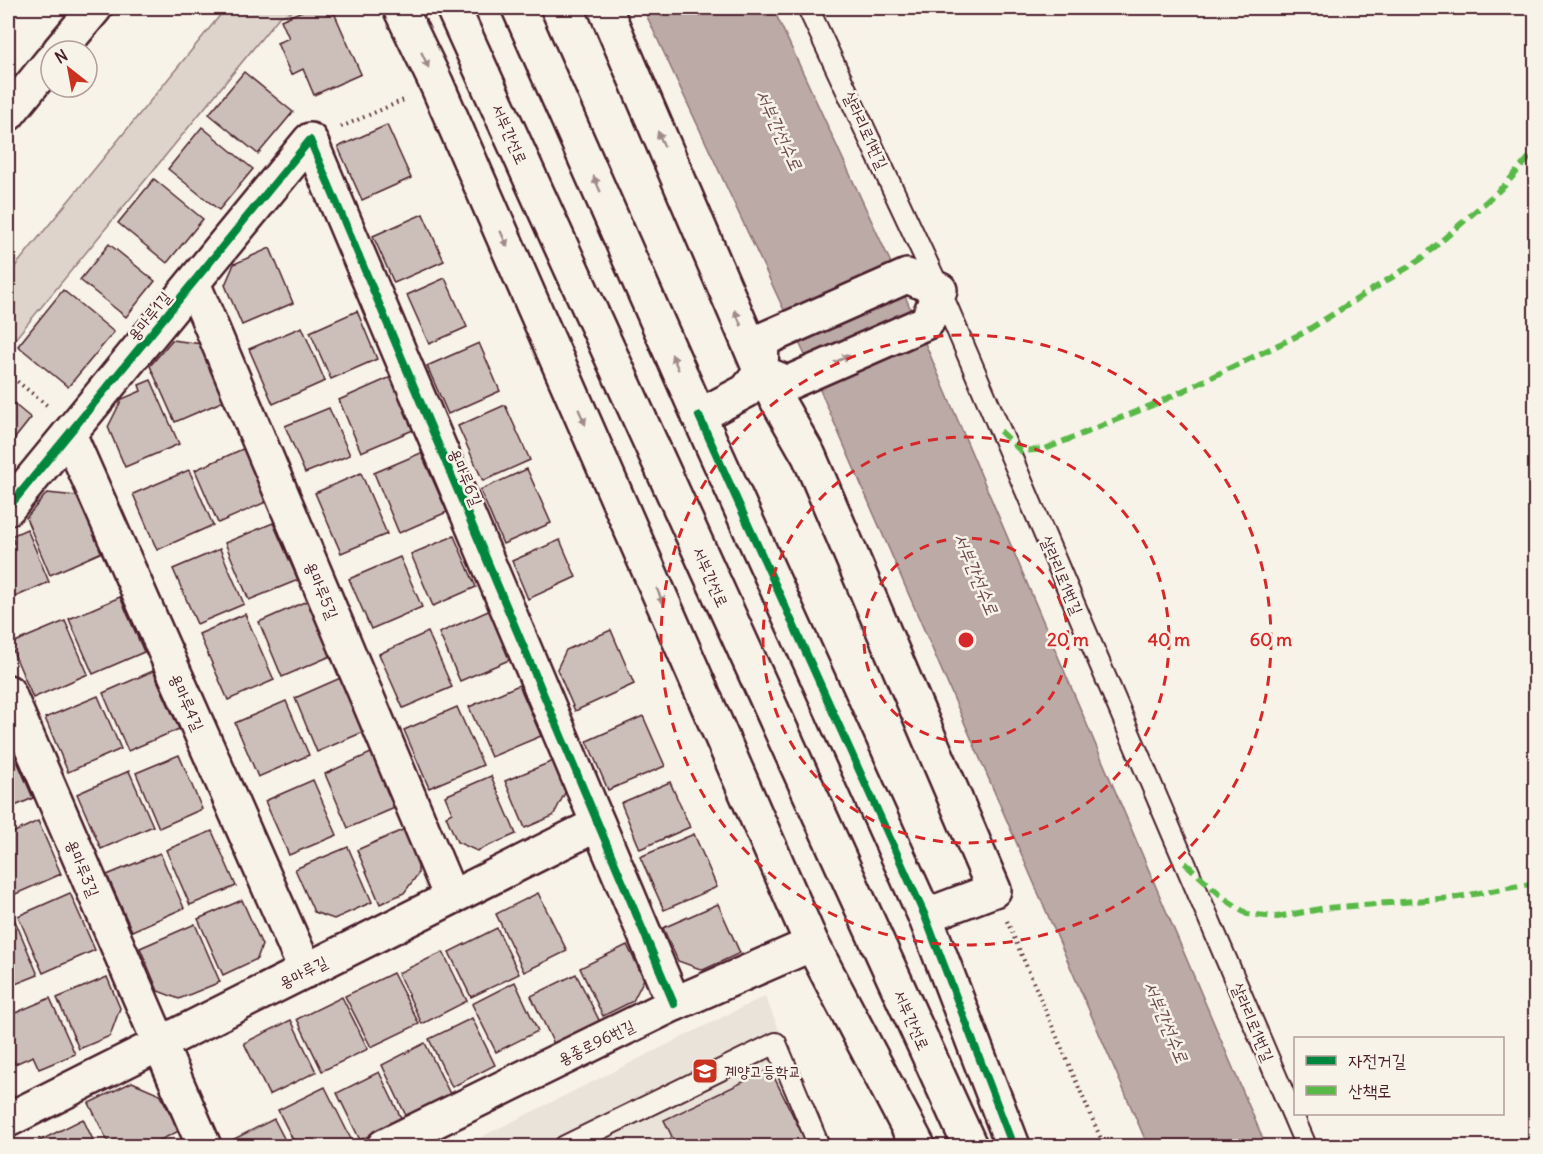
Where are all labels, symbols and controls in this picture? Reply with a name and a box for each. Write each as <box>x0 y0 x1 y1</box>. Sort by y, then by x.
north arrow <box>39 39 99 99</box>
text: N <box>51 45 71 68</box>
one-way arrow <box>420 52 429 69</box>
water label: 서부간선수로 <box>751 86 808 174</box>
street label: 살라리로1번길 <box>839 88 893 172</box>
street label: 서부간선로 <box>488 101 532 167</box>
one-way arrow <box>656 130 665 148</box>
one-way arrow <box>591 175 601 193</box>
one-way arrow <box>499 230 508 247</box>
street label: 용마루1길 <box>123 287 175 345</box>
one-way arrow <box>733 309 743 327</box>
one-way arrow <box>670 353 680 371</box>
one-way arrow <box>833 355 850 364</box>
one-way arrow <box>577 409 586 426</box>
street label: 용마루6길 <box>445 445 487 509</box>
water label: 서부간선수로 <box>949 529 1004 618</box>
street label: 살라리로1번길 <box>1036 533 1088 617</box>
street label: 서부간선로 <box>689 544 733 610</box>
street label: 용마루5길 <box>301 558 343 622</box>
one-way arrow <box>656 587 665 605</box>
text: 20 m <box>1047 628 1089 651</box>
text: 40 m <box>1148 628 1190 651</box>
text: 60 m <box>1250 628 1292 651</box>
centre of rings <box>956 630 976 650</box>
street label: 용마루4길 <box>166 670 209 734</box>
street label: 용마루3길 <box>62 836 104 900</box>
street label: 용마루길 <box>276 951 331 993</box>
water label: 서부간선수로 <box>1139 977 1194 1066</box>
street label: 살라리로1번길 <box>1227 980 1279 1064</box>
street label: 서부간선로 <box>890 987 934 1053</box>
street label: 용종로96번길 <box>554 1015 638 1069</box>
legend <box>1294 1037 1504 1115</box>
text: 자전거길 <box>1348 1049 1406 1072</box>
school or university icon: 계양고등학교 <box>690 1056 720 1086</box>
place label: 계양고등학교 <box>724 1061 801 1081</box>
text: 산책로 <box>1348 1079 1391 1102</box>

